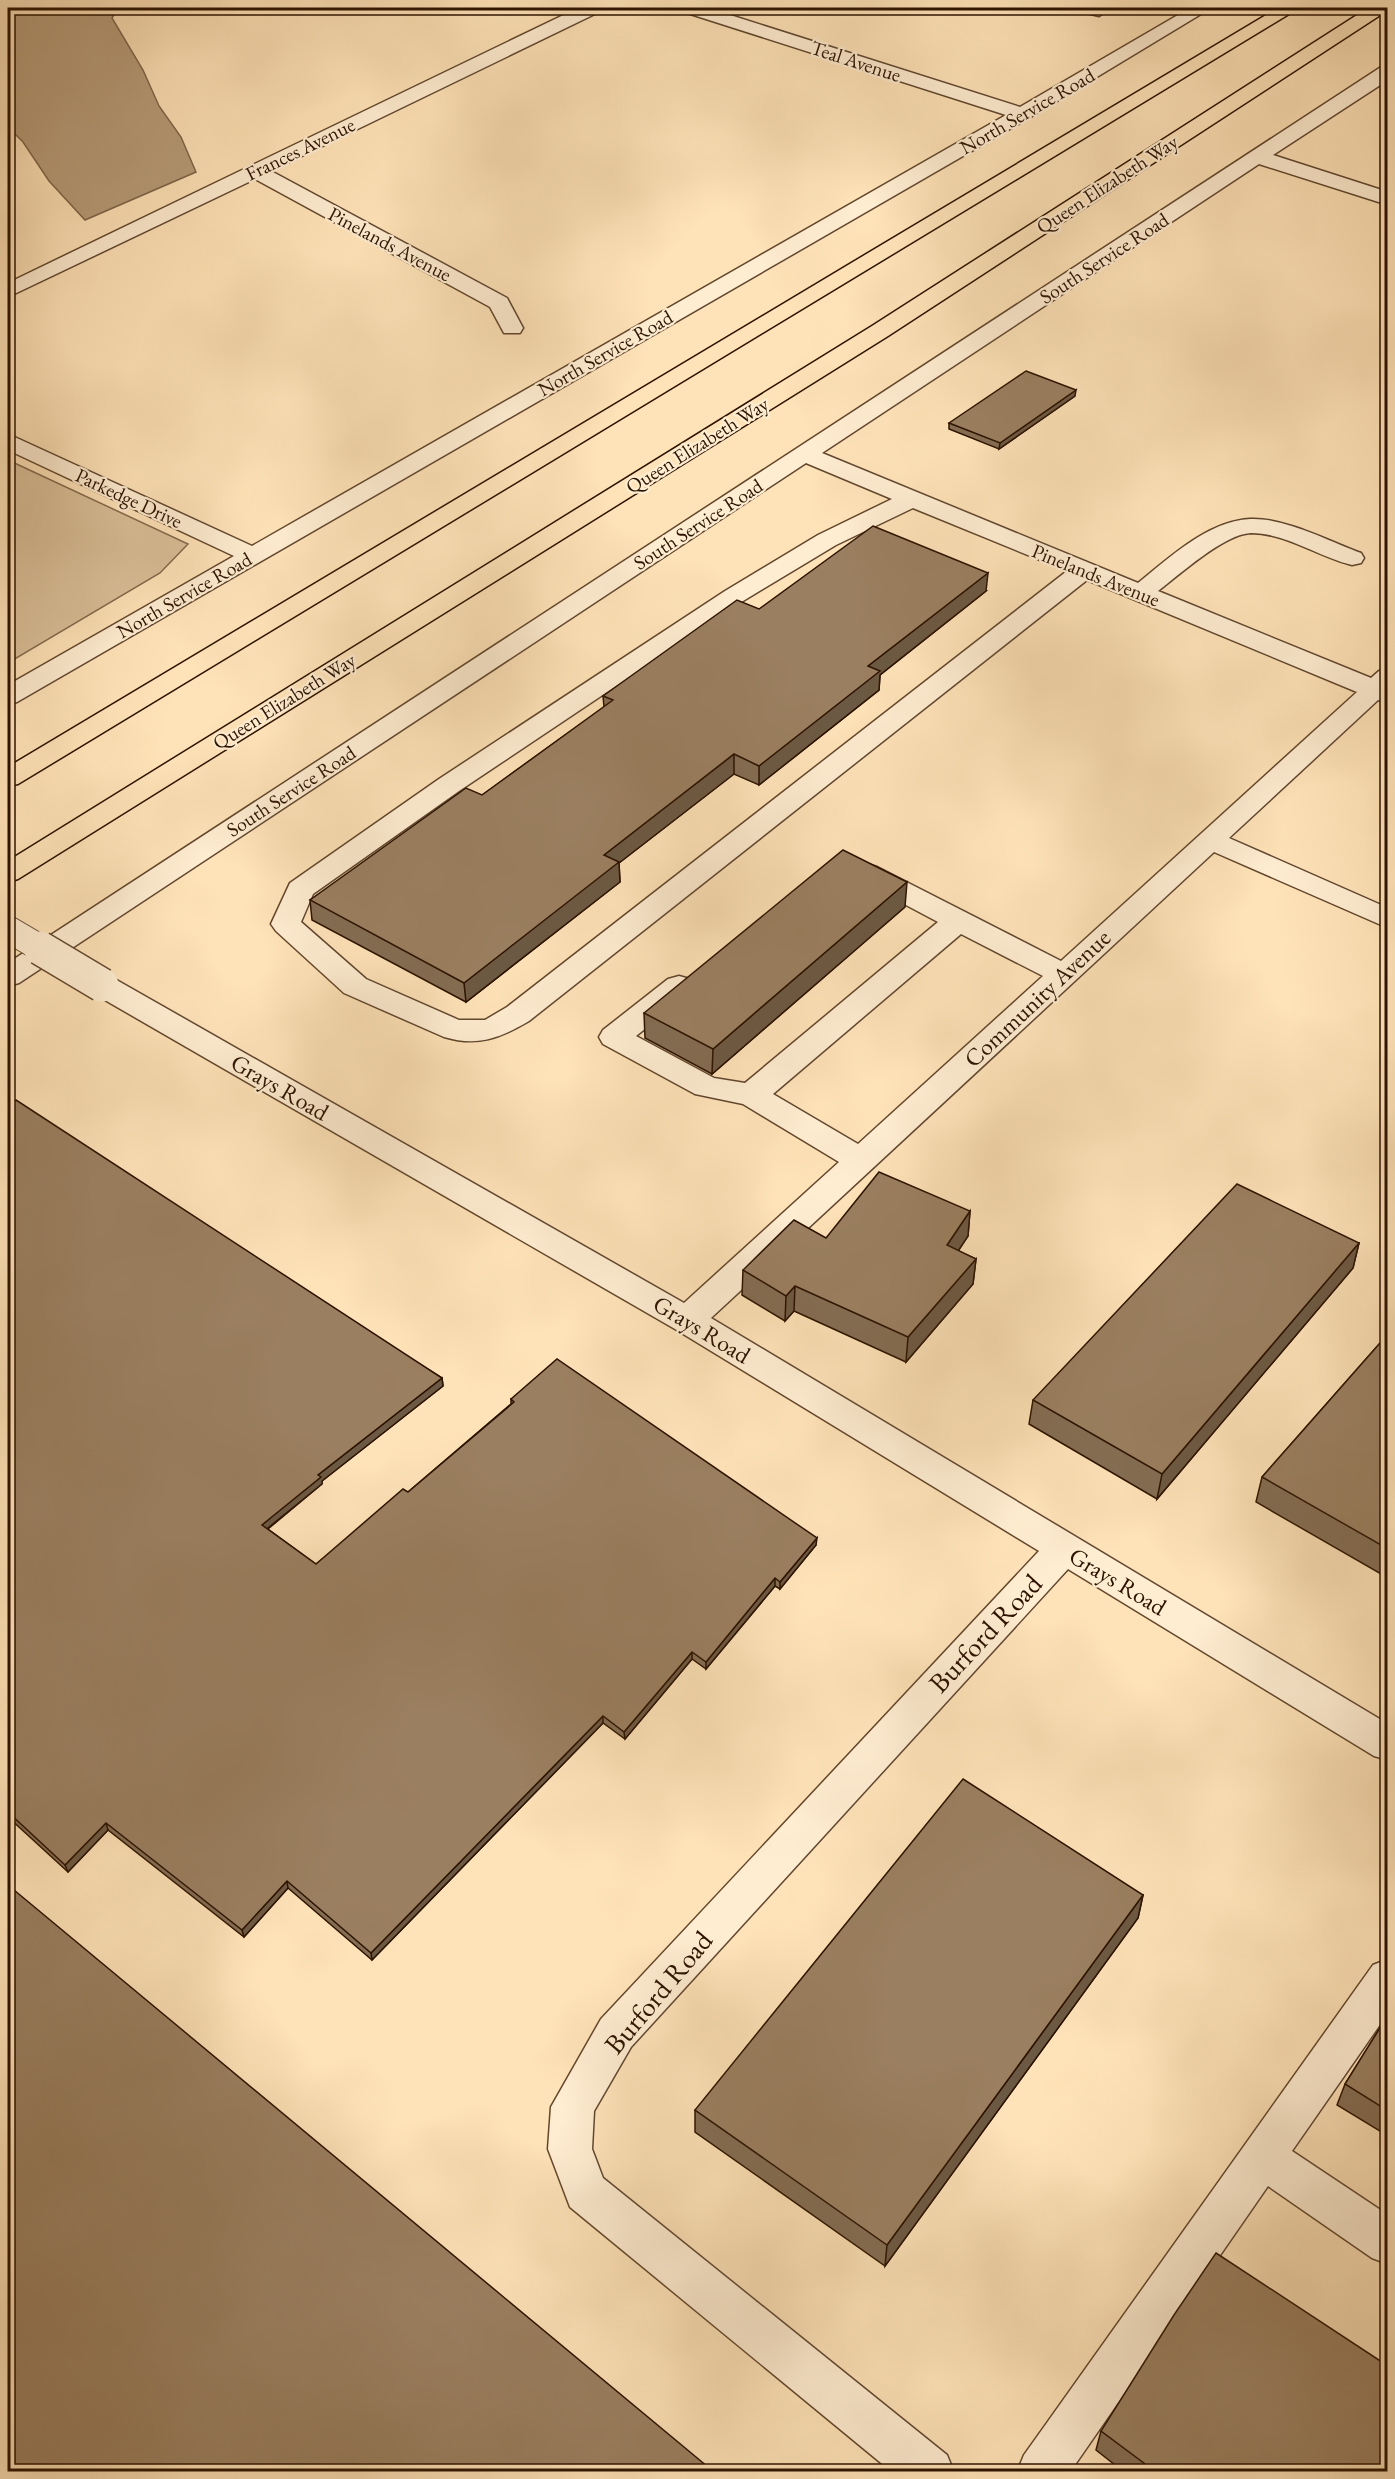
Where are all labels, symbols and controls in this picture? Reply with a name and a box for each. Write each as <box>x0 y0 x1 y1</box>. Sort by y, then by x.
street label: Teal Avenue <box>808 34 905 88</box>
street label: North Service Road <box>955 61 1100 160</box>
street label: Frances Avenue <box>241 111 359 187</box>
street label: Queen Elizabeth Way <box>1031 128 1183 240</box>
street label: Pinelands Avenue <box>324 201 456 287</box>
street label: South Service Road <box>1034 206 1174 310</box>
street label: North Service Road <box>533 303 678 402</box>
street label: Queen Elizabeth Way <box>621 390 774 499</box>
street label: Parkedge Drive <box>71 462 187 534</box>
street label: South Service Road <box>628 472 768 576</box>
street label: Pinelands Avenue <box>1028 538 1164 613</box>
street label: North Service Road <box>112 545 257 644</box>
street label: Queen Elizabeth Way <box>208 646 361 755</box>
street label: South Service Road <box>221 739 361 843</box>
street label: Community Avenue <box>957 922 1117 1074</box>
street label: Grays Road <box>225 1047 335 1128</box>
street label: Grays Road <box>648 1288 757 1371</box>
street label: Grays Road <box>1064 1540 1173 1623</box>
street label: Burford Road <box>921 1565 1050 1700</box>
street label: Burford Road <box>596 1922 721 2061</box>

